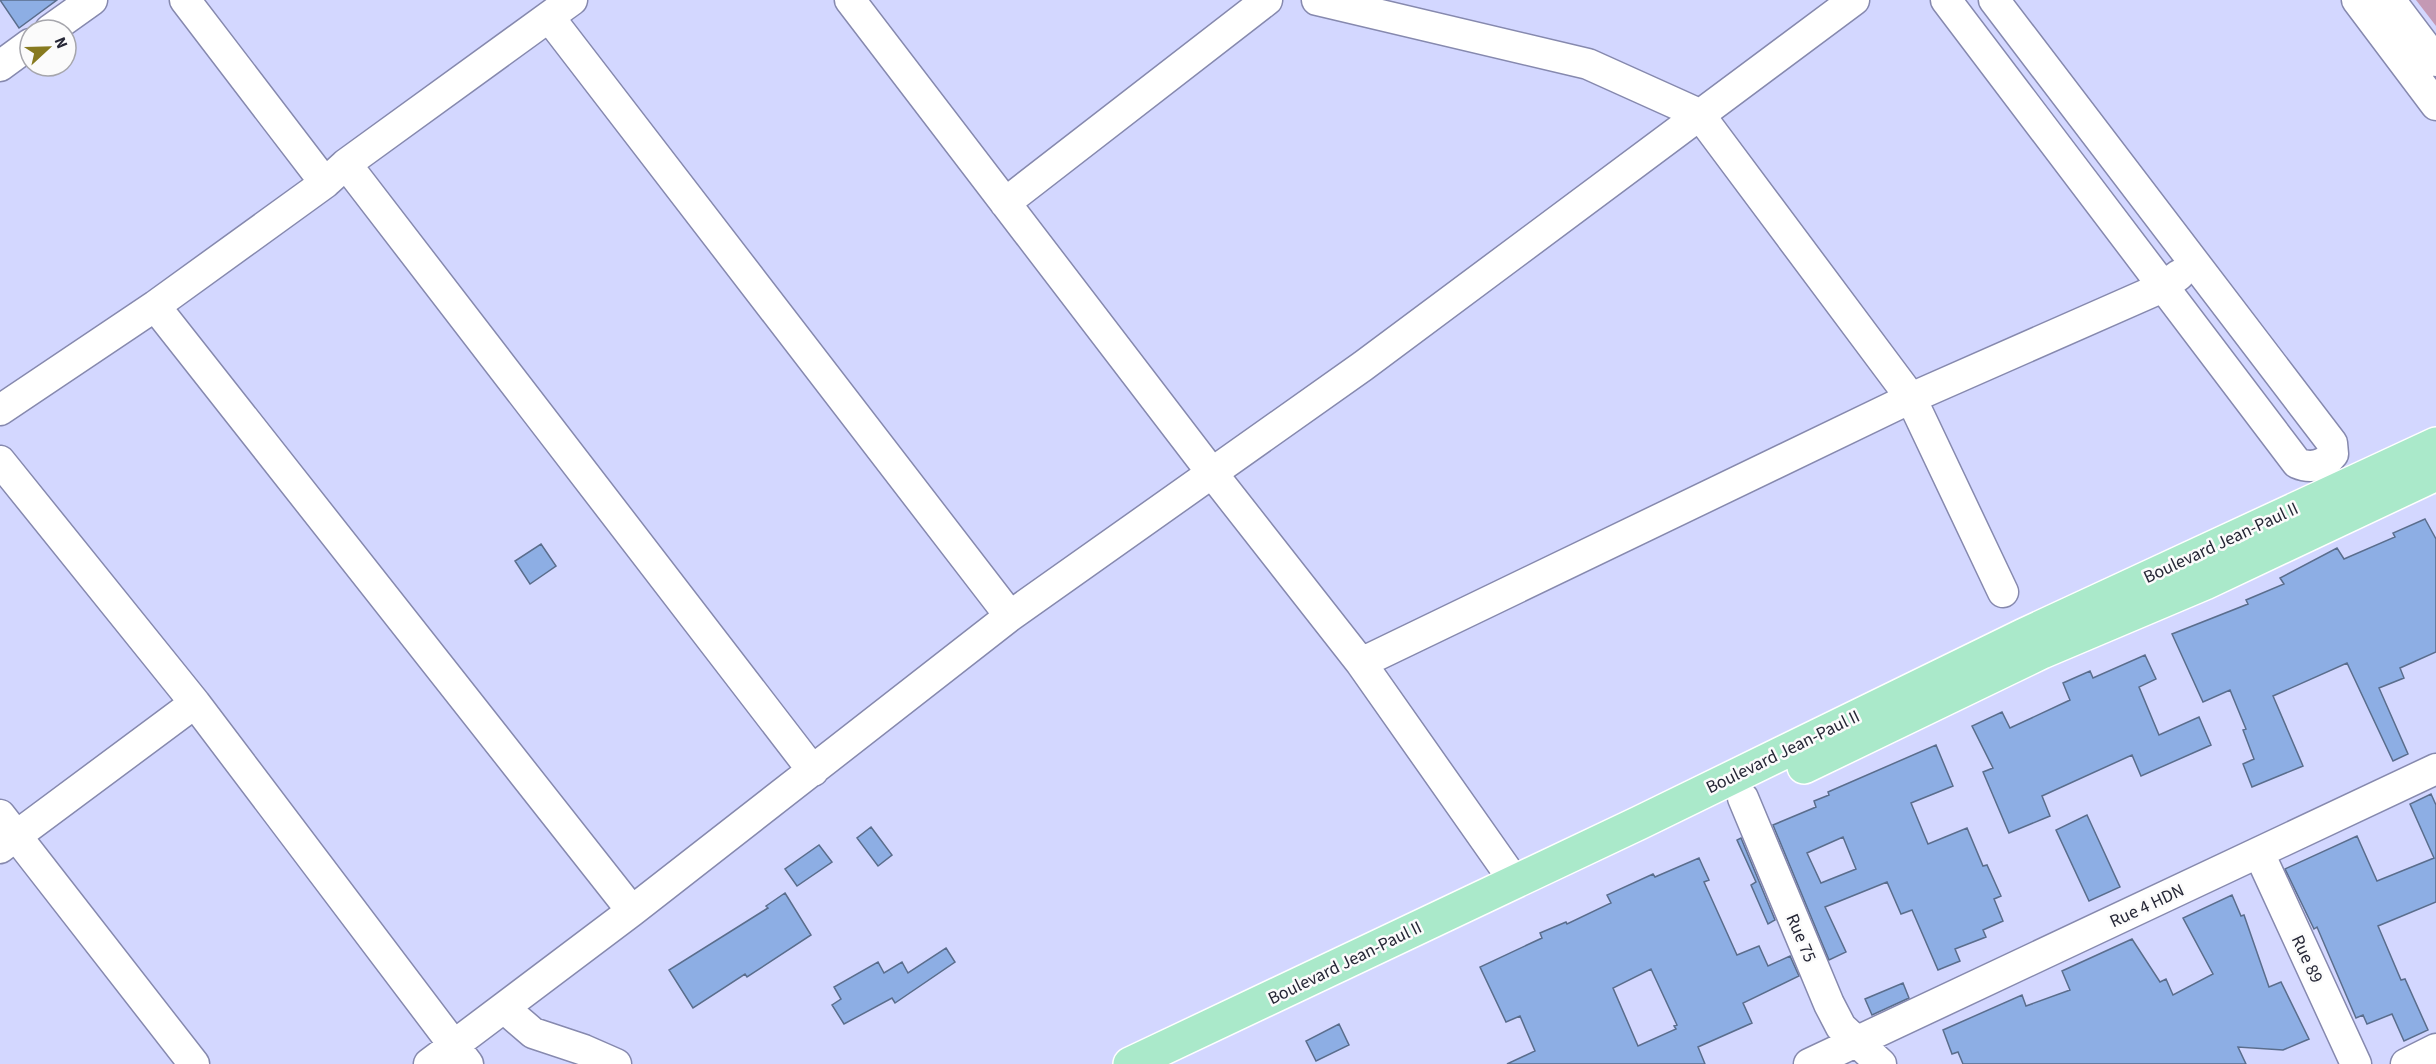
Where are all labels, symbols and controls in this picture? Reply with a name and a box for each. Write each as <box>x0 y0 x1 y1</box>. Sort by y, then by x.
north arrow <box>18 18 78 78</box>
text: N <box>49 34 73 52</box>
street label: Boulevard Jean-Paul II <box>2139 496 2303 590</box>
street label: Boulevard Jean-Paul II <box>1702 704 1864 800</box>
street label: Rue 4 HDN <box>2106 878 2188 934</box>
street label: Rue 75 <box>1780 910 1822 966</box>
street label: Boulevard Jean-Paul II <box>1264 915 1426 1011</box>
street label: Rue 89 <box>2285 931 2329 987</box>

